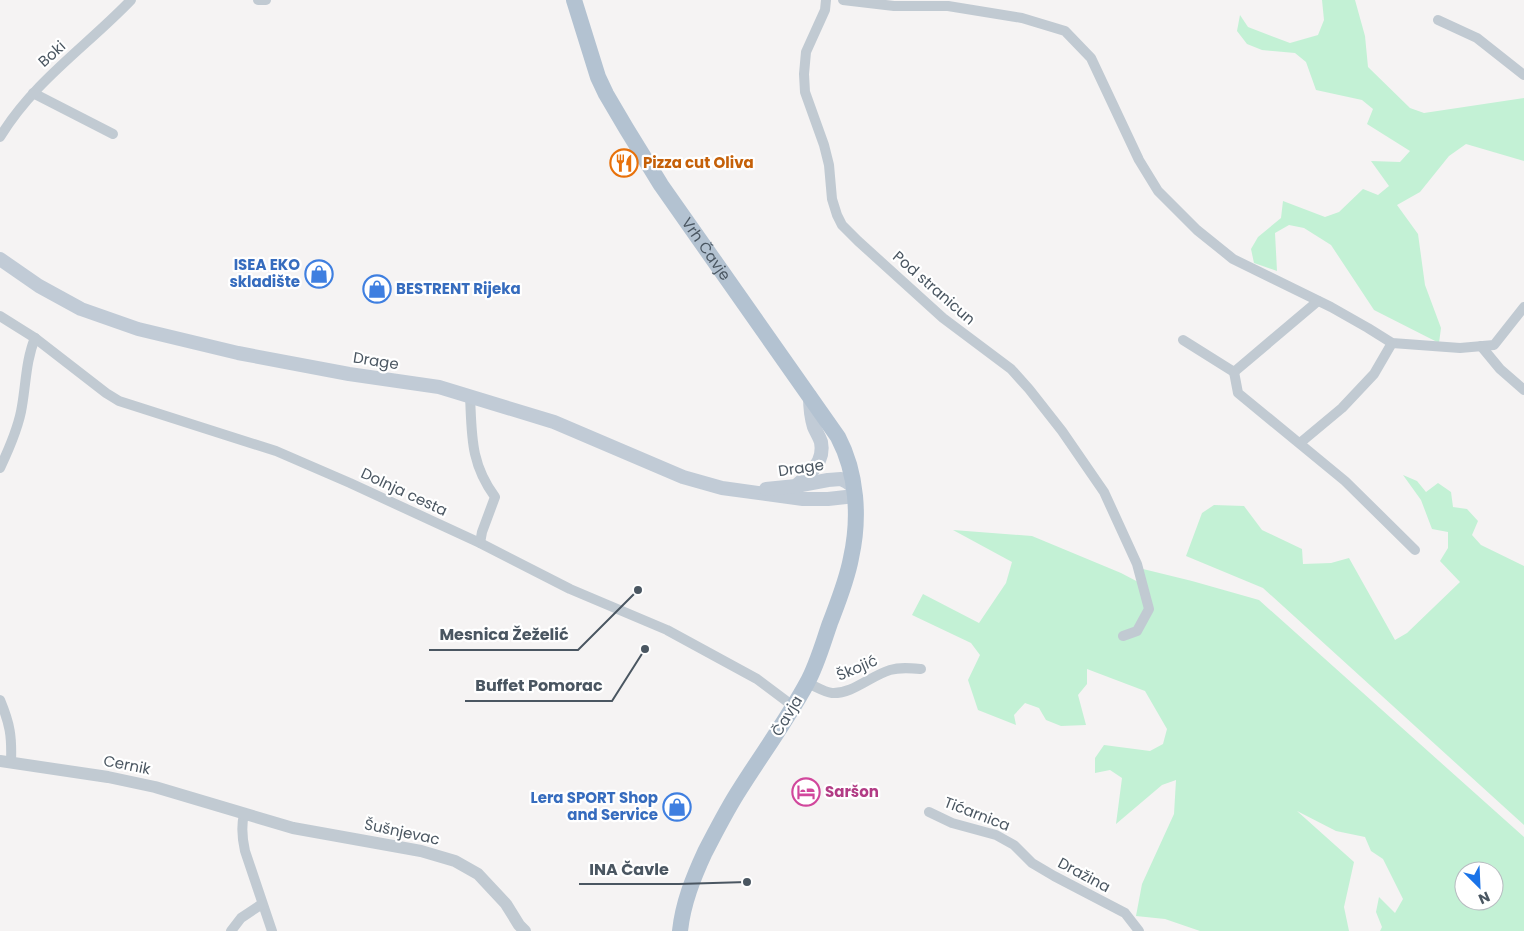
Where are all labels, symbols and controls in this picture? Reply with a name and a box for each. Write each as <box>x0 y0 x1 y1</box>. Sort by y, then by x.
street label: Boki <box>33 36 70 72</box>
restaurant icon: Pizza cut Oliva <box>609 148 639 178</box>
place label: Pizza cut Oliva <box>643 152 754 173</box>
street label: Vrh Čavje <box>677 213 736 284</box>
street label: Pod stranicun <box>889 246 980 329</box>
place label: ISEA EKO skladište <box>229 254 300 292</box>
shop icon: ISEA EKO skladište <box>304 259 334 289</box>
shop icon: BESTRENT Rijeka <box>362 274 392 304</box>
place label: BESTRENT Rijeka <box>396 278 521 299</box>
street label: Drage <box>352 347 400 374</box>
street label: Drage <box>777 454 825 481</box>
street label: Dolnja cesta <box>358 462 451 521</box>
callout: Mesnica Žeželić <box>429 619 578 650</box>
text: Mesnica Žeželić <box>439 623 569 646</box>
street label: Škojić <box>833 650 881 686</box>
callout: Buffet Pomorac <box>465 670 612 701</box>
text: Buffet Pomorac <box>475 674 603 697</box>
street label: Čavja <box>766 691 807 740</box>
street label: Cernik <box>102 750 153 779</box>
hotel icon: Saršon <box>791 777 821 807</box>
place label: Saršon <box>825 781 879 802</box>
place label: Lera SPORT Shop and Service <box>531 787 658 825</box>
street label: Tićarnica <box>941 791 1013 836</box>
shop icon: Lera SPORT Shop and Service <box>662 792 692 822</box>
street label: Šušnjevac <box>362 813 442 850</box>
street label: Dražina <box>1054 852 1114 897</box>
callout: INA Čavle <box>579 853 679 884</box>
text: INA Čavle <box>589 858 669 881</box>
north arrow <box>1454 861 1504 911</box>
text: N <box>1475 887 1493 909</box>

